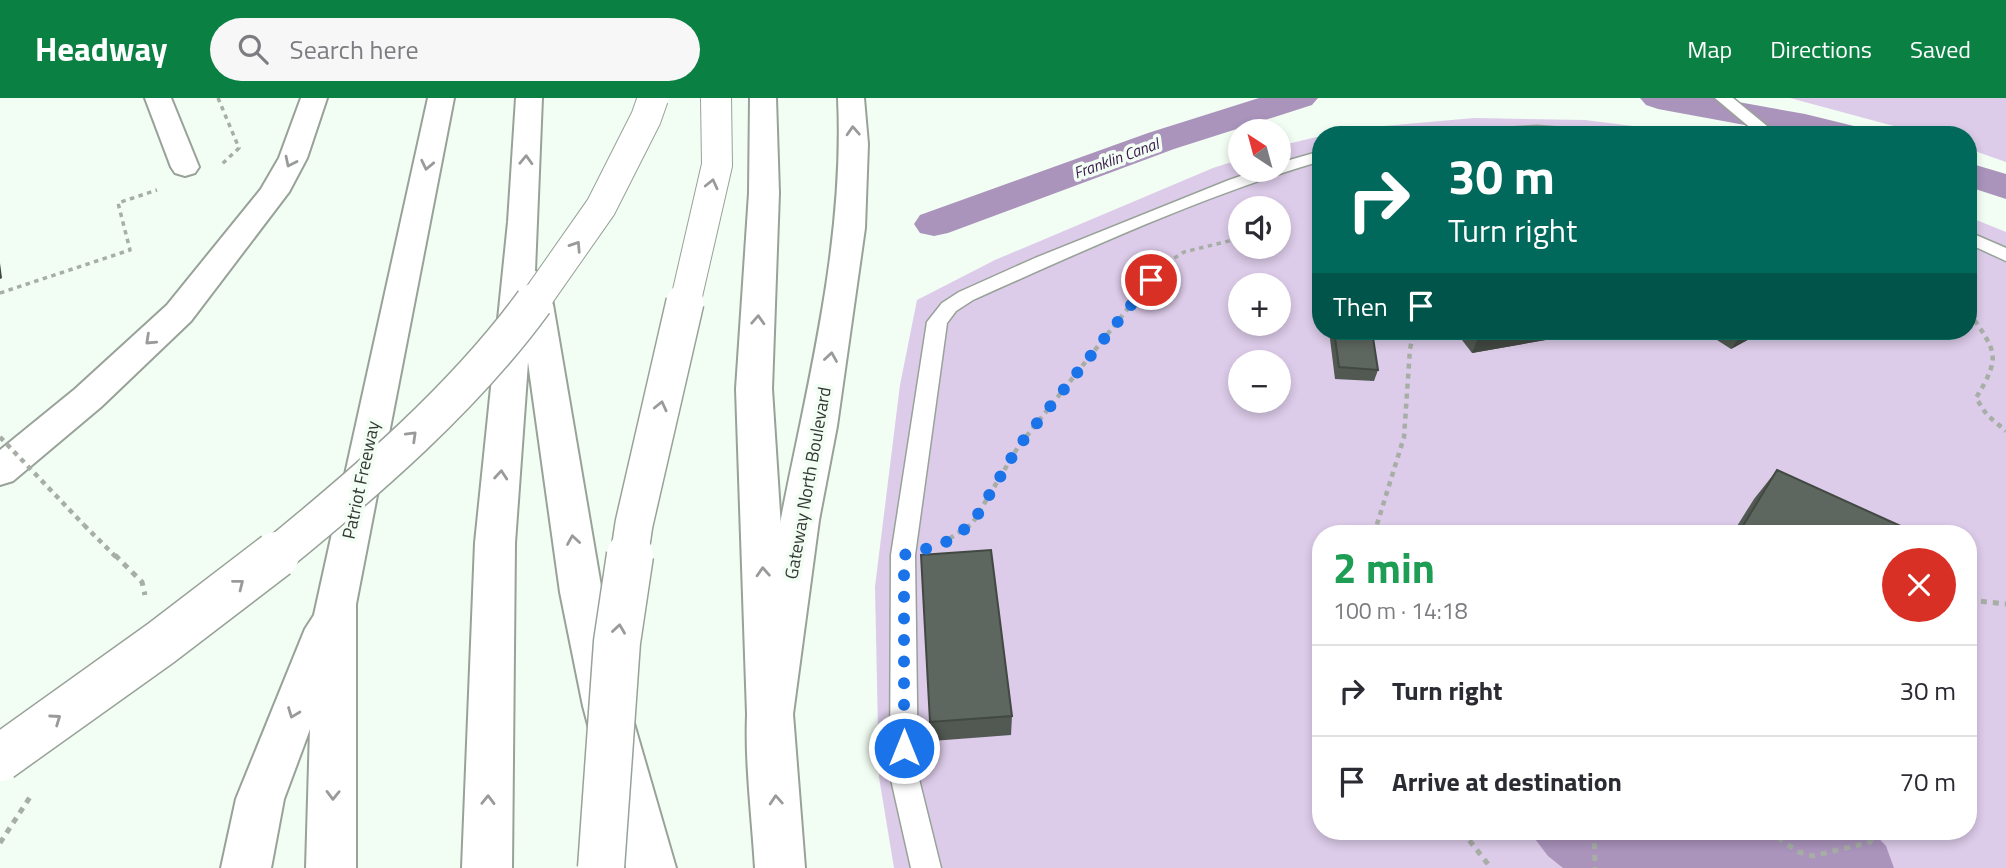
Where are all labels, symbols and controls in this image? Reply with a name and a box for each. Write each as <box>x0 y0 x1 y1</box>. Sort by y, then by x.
search box <box>210 18 700 81</box>
text: Headway <box>35 24 168 74</box>
icon: search <box>234 30 272 68</box>
text: Search here <box>290 30 419 69</box>
text: Map <box>1687 31 1732 67</box>
text: Directions <box>1770 31 1872 67</box>
text: Saved <box>1910 31 1971 67</box>
north arrow <box>1228 119 1292 182</box>
map controls <box>1228 119 1291 413</box>
one-way arrow <box>846 125 861 136</box>
water label: Franklin Canal <box>1070 131 1163 184</box>
text: 30 m <box>1448 138 1555 213</box>
one-way arrow <box>519 154 534 165</box>
icon: right <box>1333 154 1424 245</box>
one-way arrow <box>284 155 298 167</box>
one-way arrow <box>421 159 436 171</box>
one-way arrow <box>704 178 719 190</box>
button: sound <box>1228 196 1291 259</box>
text: Turn right <box>1448 206 1577 254</box>
one-way arrow <box>568 240 581 253</box>
pin <box>1121 250 1181 310</box>
icon: arrive <box>1132 261 1170 299</box>
button: + <box>1228 273 1291 336</box>
text: Then <box>1333 287 1388 326</box>
icon: arrive <box>1402 287 1440 325</box>
one-way arrow <box>750 315 765 326</box>
one-way arrow <box>145 331 158 344</box>
button: − <box>1228 350 1291 413</box>
one-way arrow <box>823 351 838 363</box>
street label: Gateway North Boulevard <box>777 385 838 581</box>
one-way arrow <box>653 400 668 412</box>
street label: Patriot Freeway <box>335 418 386 542</box>
one-way arrow <box>403 431 416 444</box>
one-way arrow <box>493 469 508 480</box>
one-way arrow <box>566 534 581 546</box>
text: 2 min <box>1333 535 1435 599</box>
button: close <box>1882 548 1956 622</box>
one-way arrow <box>756 566 771 577</box>
one-way arrow <box>232 580 244 593</box>
text: 100 m · 14:18 <box>1333 593 1468 628</box>
one-way arrow <box>612 623 627 635</box>
text: Turn right <box>1392 671 1503 710</box>
text: 30 m <box>1899 671 1956 710</box>
icon: right <box>1333 672 1371 710</box>
one-way arrow <box>288 707 302 719</box>
position arrow <box>867 711 941 785</box>
one-way arrow <box>48 714 61 727</box>
text: Arrive at destination <box>1392 762 1622 801</box>
text: 70 m <box>1899 762 1956 801</box>
icon: arrive <box>1333 763 1371 801</box>
one-way arrow <box>325 790 341 800</box>
one-way arrow <box>480 794 495 805</box>
one-way arrow <box>768 794 783 805</box>

